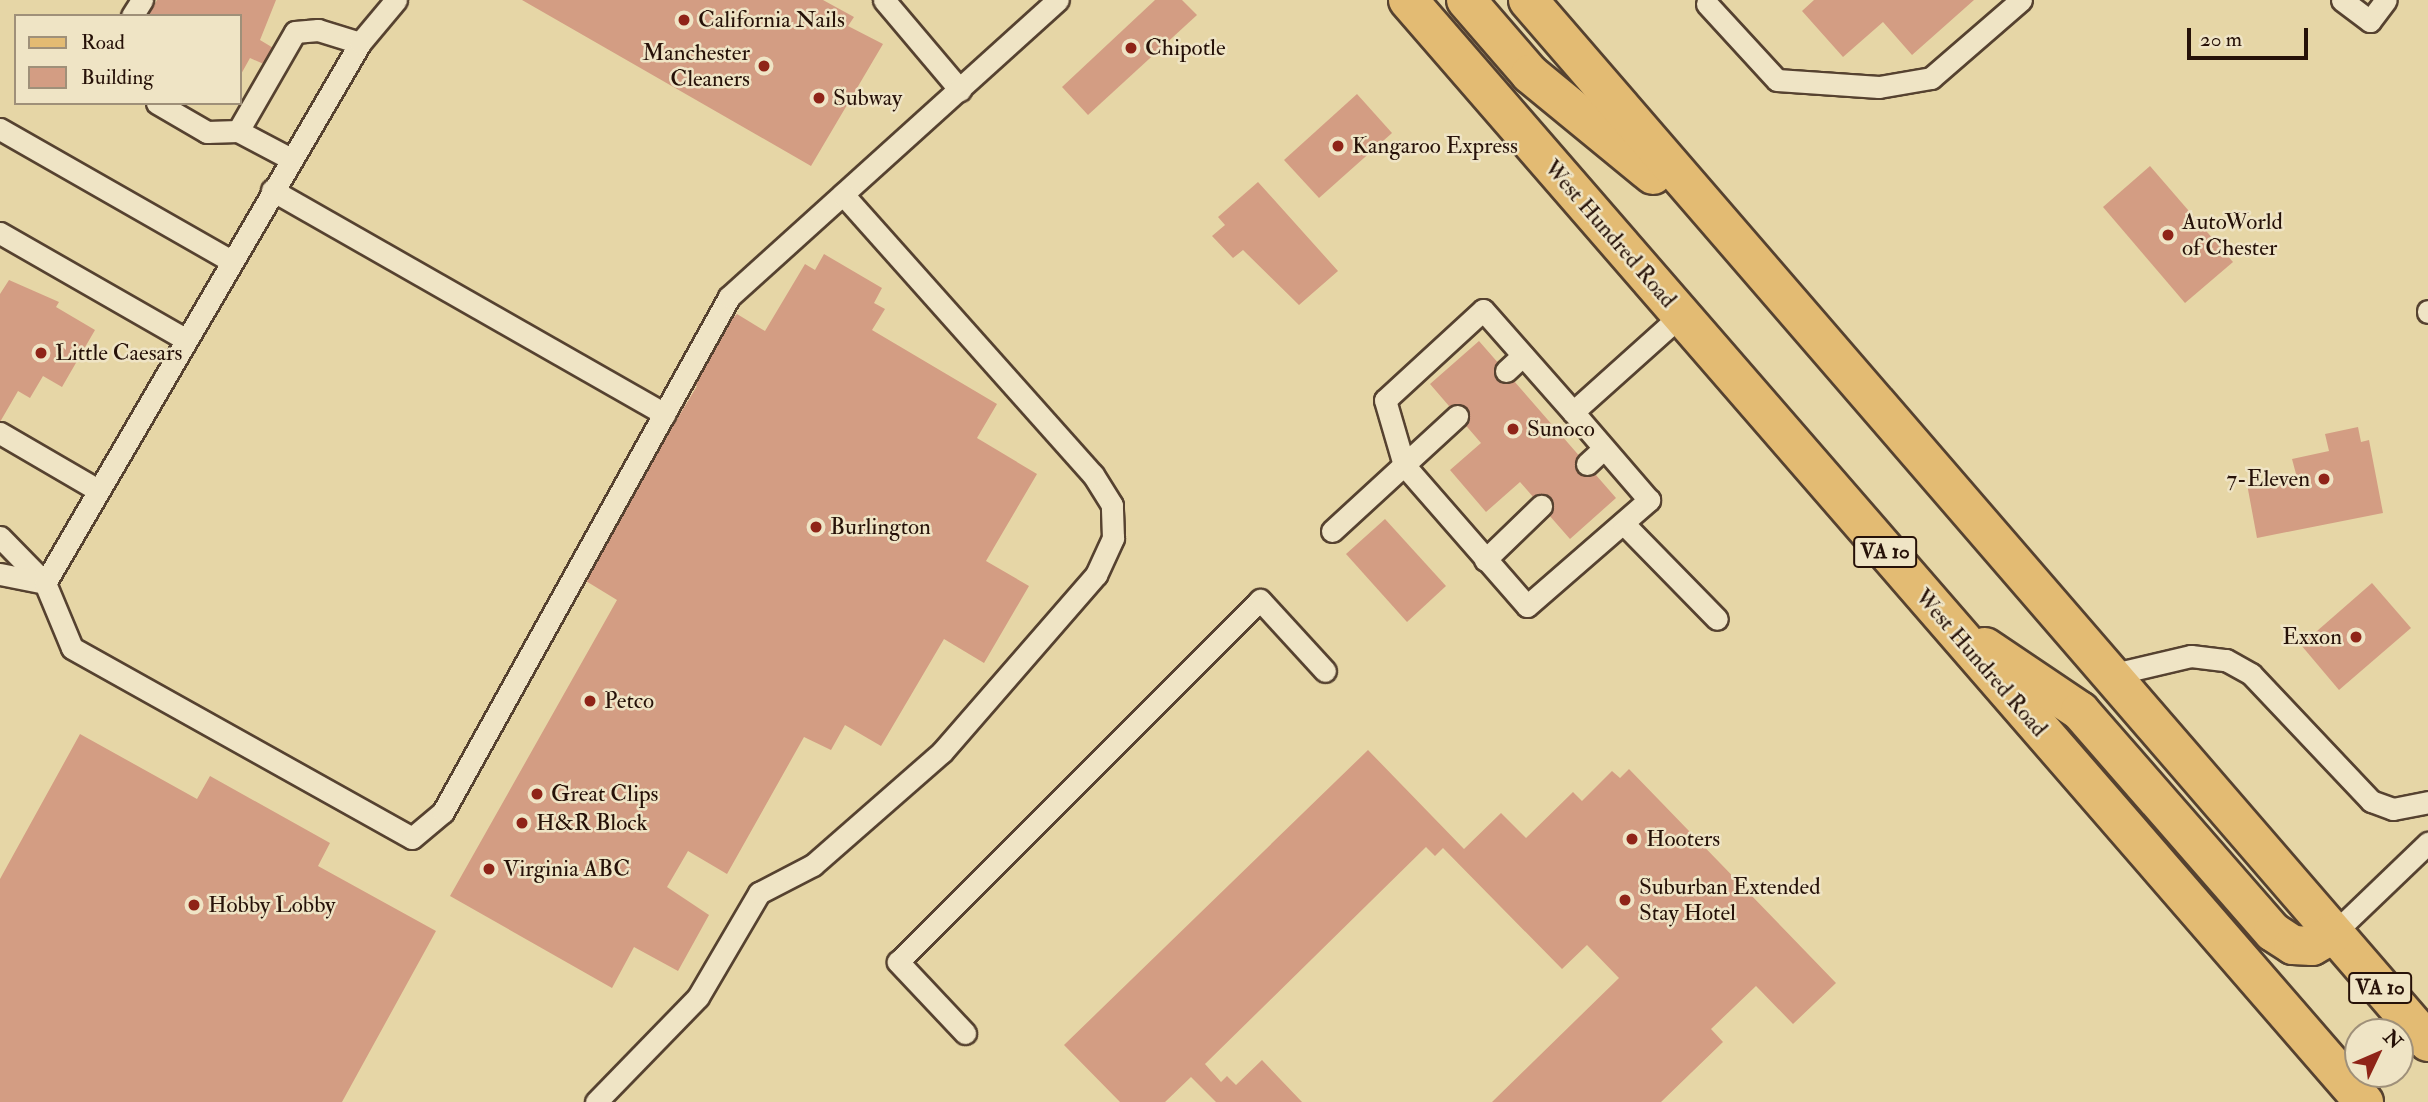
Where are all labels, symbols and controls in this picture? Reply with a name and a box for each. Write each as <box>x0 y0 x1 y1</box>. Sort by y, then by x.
place label: California Nails <box>698 6 845 34</box>
marker: California Nails <box>676 12 692 28</box>
legend <box>14 14 242 105</box>
scale bar <box>2190 14 2311 58</box>
text: 20 m <box>2200 26 2242 53</box>
text: Road <box>81 29 125 56</box>
place label: Chipotle <box>1145 34 1226 62</box>
place label: Manchester Cleaners <box>642 39 750 93</box>
marker: Chipotle <box>1123 40 1139 56</box>
marker: Manchester Cleaners <box>756 58 772 74</box>
text: Building <box>81 64 154 91</box>
place label: Subway <box>833 84 902 112</box>
marker: Subway <box>811 90 827 106</box>
place label: Kangaroo Express <box>1352 132 1518 160</box>
marker: Kangaroo Express <box>1330 138 1346 154</box>
street label: West Hundred Road <box>1538 154 1682 314</box>
place label: AutoWorld of Chester <box>2182 208 2283 262</box>
marker: AutoWorld of Chester <box>2160 227 2176 243</box>
place label: Little Caesars <box>55 339 182 367</box>
marker: Little Caesars <box>33 345 49 361</box>
place label: Sunoco <box>1527 415 1595 443</box>
marker: Sunoco <box>1505 421 1521 437</box>
place label: 7-Eleven <box>2227 465 2310 493</box>
marker: 7-Eleven <box>2316 471 2332 487</box>
place label: Burlington <box>830 513 931 541</box>
marker: Burlington <box>808 519 824 535</box>
road number: VA 10 <box>1852 534 1918 570</box>
street label: West Hundred Road <box>1909 583 2053 743</box>
place label: Exxon <box>2282 623 2342 651</box>
marker: Exxon <box>2348 629 2364 645</box>
place label: Petco <box>604 687 654 715</box>
marker: Petco <box>582 693 598 709</box>
place label: Great Clips <box>551 780 658 808</box>
marker: Great Clips <box>529 786 545 802</box>
place label: H&R Block <box>536 809 648 837</box>
marker: H&R Block <box>514 815 530 831</box>
place label: Hooters <box>1646 825 1720 853</box>
marker: Hooters <box>1624 831 1640 847</box>
place label: Virginia ABC <box>503 855 630 883</box>
marker: Virginia ABC <box>481 861 497 877</box>
place label: Suburban Extended Stay Hotel <box>1639 873 1821 927</box>
place label: Hobby Lobby <box>208 891 335 919</box>
marker: Suburban Extended Stay Hotel <box>1617 892 1633 908</box>
marker: Hobby Lobby <box>186 897 202 913</box>
road number: VA 10 <box>2347 970 2413 1006</box>
north arrow <box>2344 1018 2414 1088</box>
text: N <box>2378 1025 2407 1054</box>

